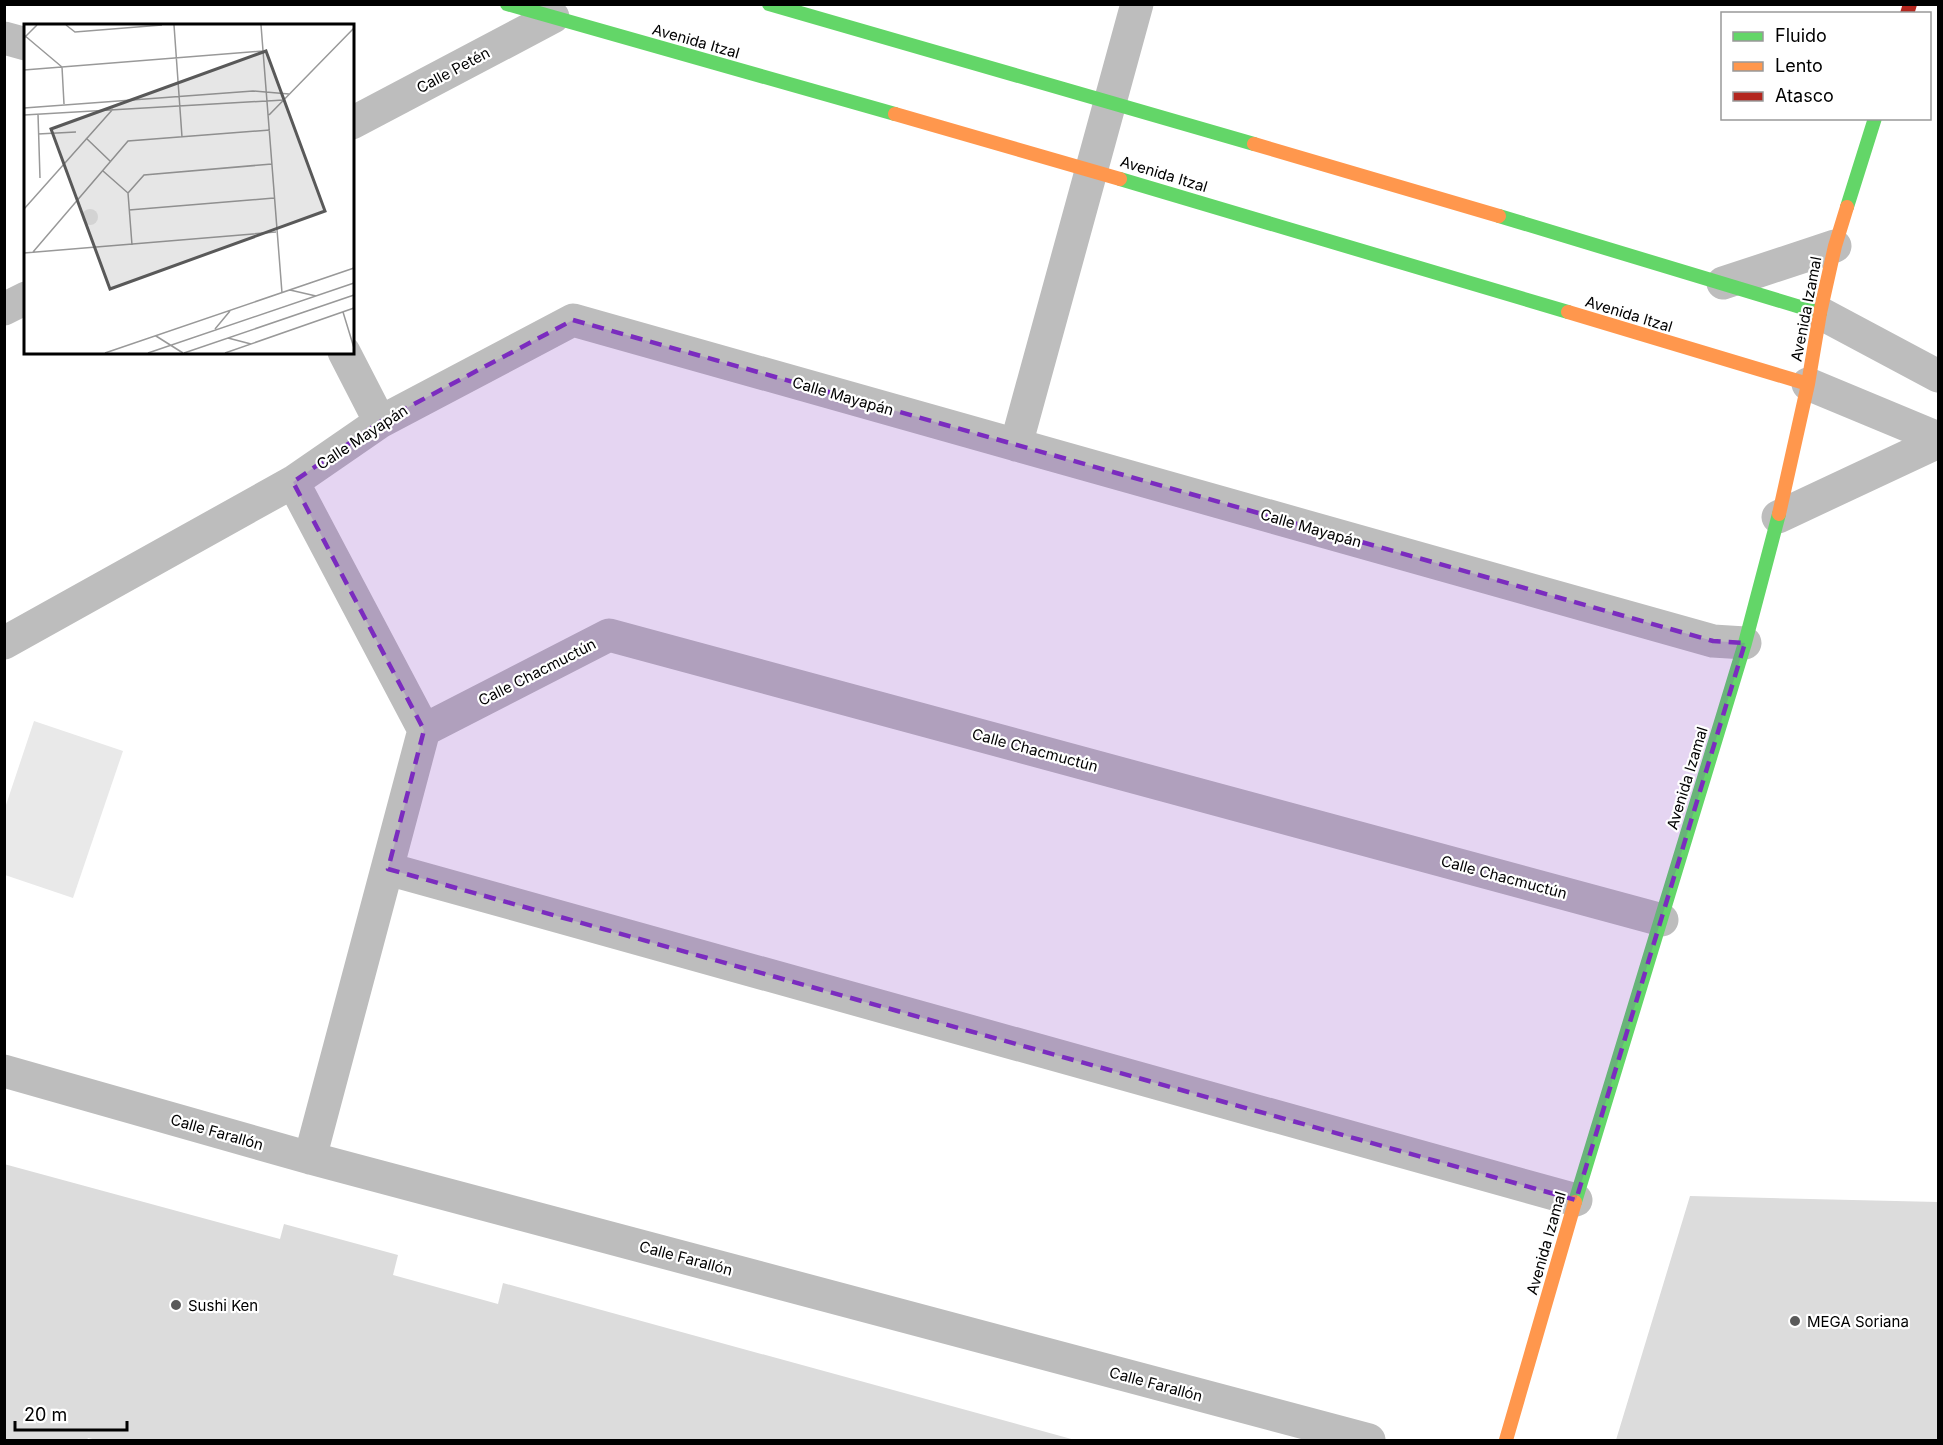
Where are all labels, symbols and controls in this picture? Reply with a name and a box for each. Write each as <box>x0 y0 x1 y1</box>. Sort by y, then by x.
legend <box>1721 12 1931 120</box>
street label: Avenida Itzal <box>650 19 742 63</box>
inset map <box>24 24 354 354</box>
text: Fluido <box>1775 25 1827 46</box>
street label: Calle Petén <box>413 43 493 97</box>
text: Lento <box>1775 55 1823 76</box>
text: Atasco <box>1775 85 1834 106</box>
street label: Avenida Itzal <box>1118 152 1210 196</box>
street label: Avenida Izamal <box>1787 255 1825 363</box>
street label: Avenida Itzal <box>1583 292 1675 336</box>
street label: Calle Mayapán <box>790 372 896 420</box>
street label: Calle Mayapán <box>313 401 411 473</box>
street label: Calle Mayapán <box>1258 504 1364 552</box>
street label: Calle Chacmuctún <box>475 634 599 710</box>
street label: Calle Chacmuctún <box>970 724 1100 776</box>
street label: Avenida Izamal <box>1662 724 1712 832</box>
street label: Calle Chacmuctún <box>1439 851 1569 903</box>
street label: Calle Farallón <box>168 1110 266 1154</box>
street label: Avenida Izamal <box>1522 1189 1570 1297</box>
street label: Calle Farallón <box>637 1236 735 1280</box>
place label: Sushi Ken <box>188 1296 258 1315</box>
marker: Sushi Ken <box>169 1298 183 1312</box>
place label: MEGA Soriana <box>1807 1312 1909 1331</box>
marker: MEGA Soriana <box>1788 1314 1802 1328</box>
street label: Calle Farallón <box>1107 1362 1205 1406</box>
scale bar <box>15 1394 128 1432</box>
text: 20 m <box>24 1404 67 1425</box>

